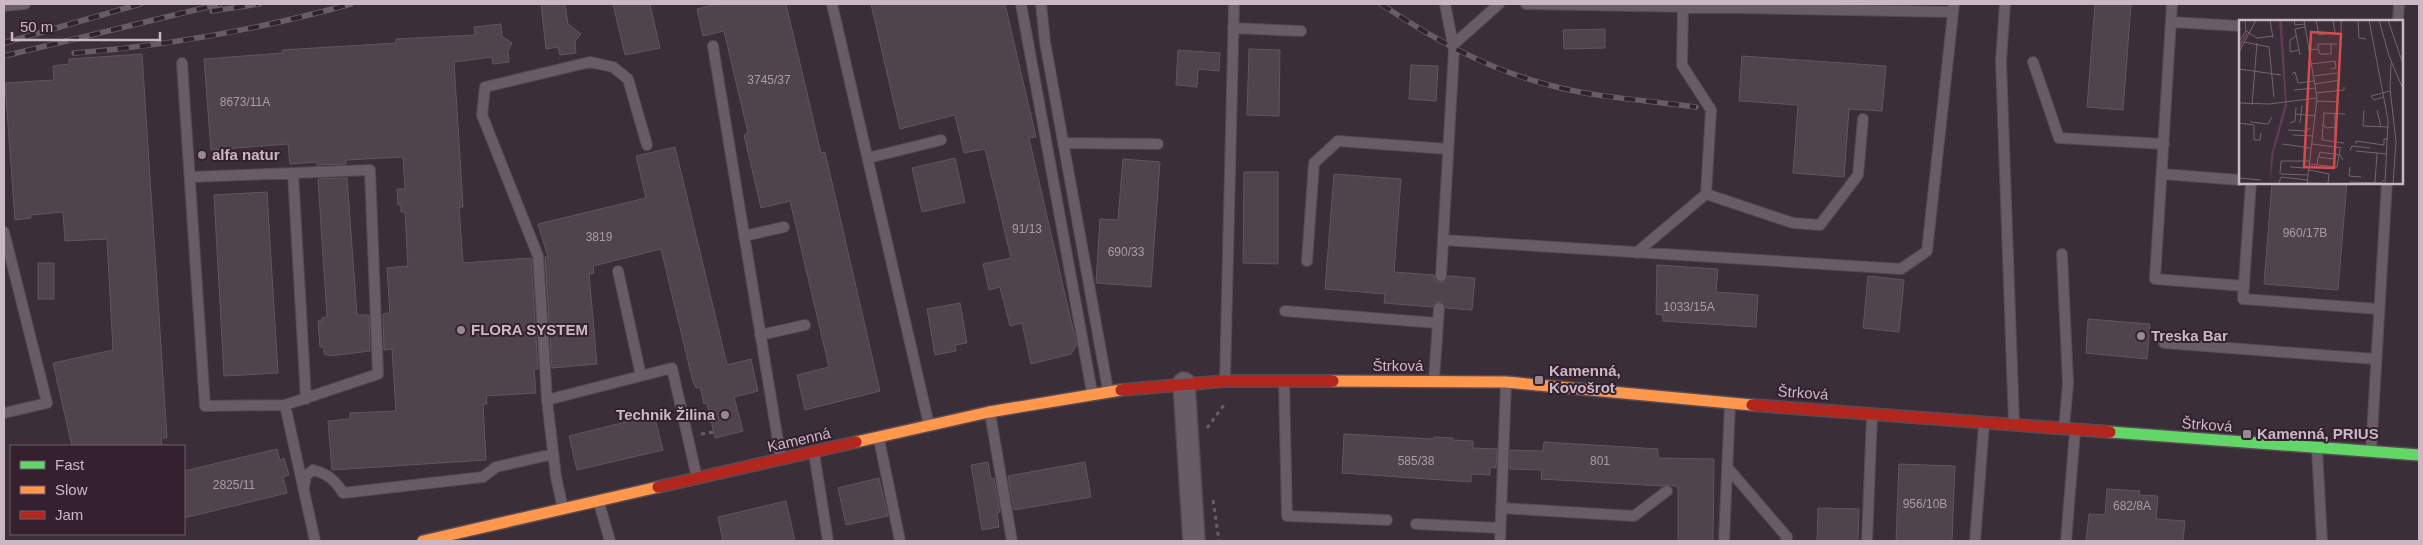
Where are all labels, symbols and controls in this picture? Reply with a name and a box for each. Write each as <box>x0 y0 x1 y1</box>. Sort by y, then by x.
scale bar <box>12 10 160 42</box>
text: 50 m <box>20 18 53 35</box>
inset map <box>2239 20 2403 184</box>
house number: 3745/37 <box>747 73 791 87</box>
house number: 8673/11A <box>220 95 270 109</box>
place label: alfa natur <box>212 146 280 163</box>
marker: alfa natur <box>196 149 208 161</box>
house number: 91/13 <box>1012 222 1042 236</box>
house number: 960/17B <box>2283 226 2327 240</box>
house number: 3819 <box>586 230 613 244</box>
house number: 690/33 <box>1108 245 1145 259</box>
house number: 1033/15A <box>1663 300 1715 314</box>
place label: FLORA SYSTEM <box>471 321 588 338</box>
marker: FLORA SYSTEM <box>455 324 467 336</box>
place label: Treska Bar <box>2151 327 2228 344</box>
marker: Treska Bar <box>2135 330 2147 342</box>
street label: Štrková <box>1373 357 1424 374</box>
place label: Kamenná, Kovošrot <box>1549 362 1621 396</box>
marker: Kamenná, Kovošrot <box>1533 374 1545 386</box>
street label: Štrková <box>1777 382 1830 403</box>
place label: Technik Žilina <box>616 406 716 423</box>
marker: Technik Žilina <box>719 409 731 421</box>
street label: Štrková <box>2181 414 2234 435</box>
street label: Kamenná <box>766 424 833 455</box>
place label: Kamenná, PRIUS <box>2257 425 2379 442</box>
marker: Kamenná, PRIUS <box>2241 428 2253 440</box>
legend <box>10 445 185 535</box>
house number: 585/38 <box>1398 454 1435 468</box>
house number: 801 <box>1590 454 1610 468</box>
text: Fast <box>55 456 85 473</box>
house number: 2825/11 <box>213 478 256 492</box>
text: Slow <box>55 481 88 498</box>
house number: 956/10B <box>1903 497 1947 511</box>
house number: 682/8A <box>2113 499 2151 513</box>
text: Jam <box>55 506 83 523</box>

